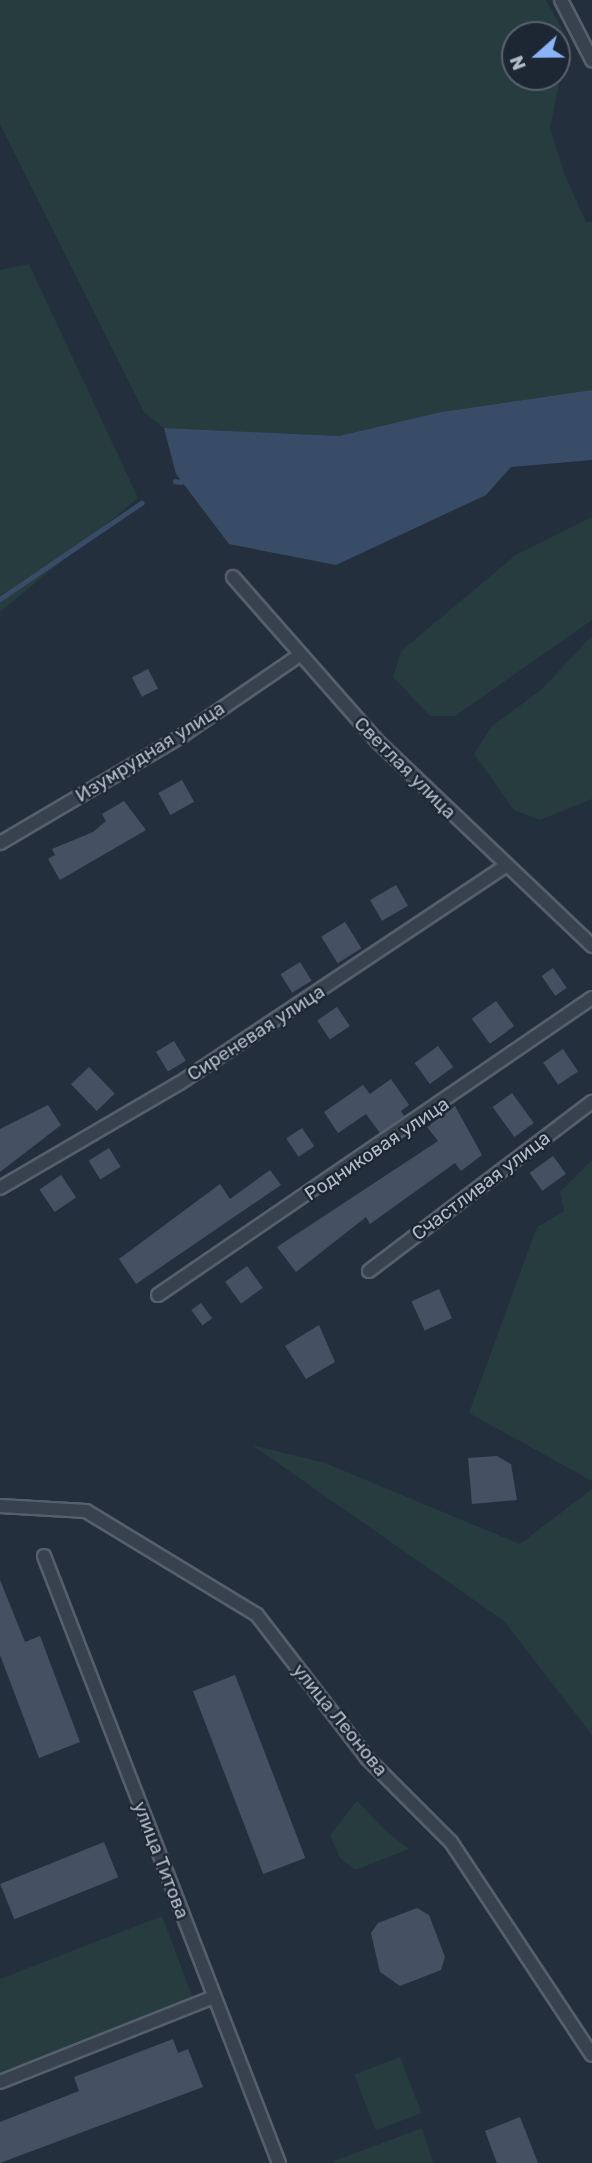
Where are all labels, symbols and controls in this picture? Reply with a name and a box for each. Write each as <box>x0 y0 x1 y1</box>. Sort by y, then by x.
north arrow <box>501 21 571 91</box>
text: N <box>505 52 531 73</box>
street label: Изумрудная улица <box>71 697 229 807</box>
street label: Светлая улица <box>349 712 461 824</box>
street label: Сиреневая улица <box>183 980 329 1086</box>
street label: Родниковая улица <box>301 1092 453 1206</box>
street label: Счастливая улица <box>407 1127 555 1245</box>
street label: улица Леонова <box>288 1659 392 1781</box>
street label: улица Титова <box>128 1798 194 1922</box>

